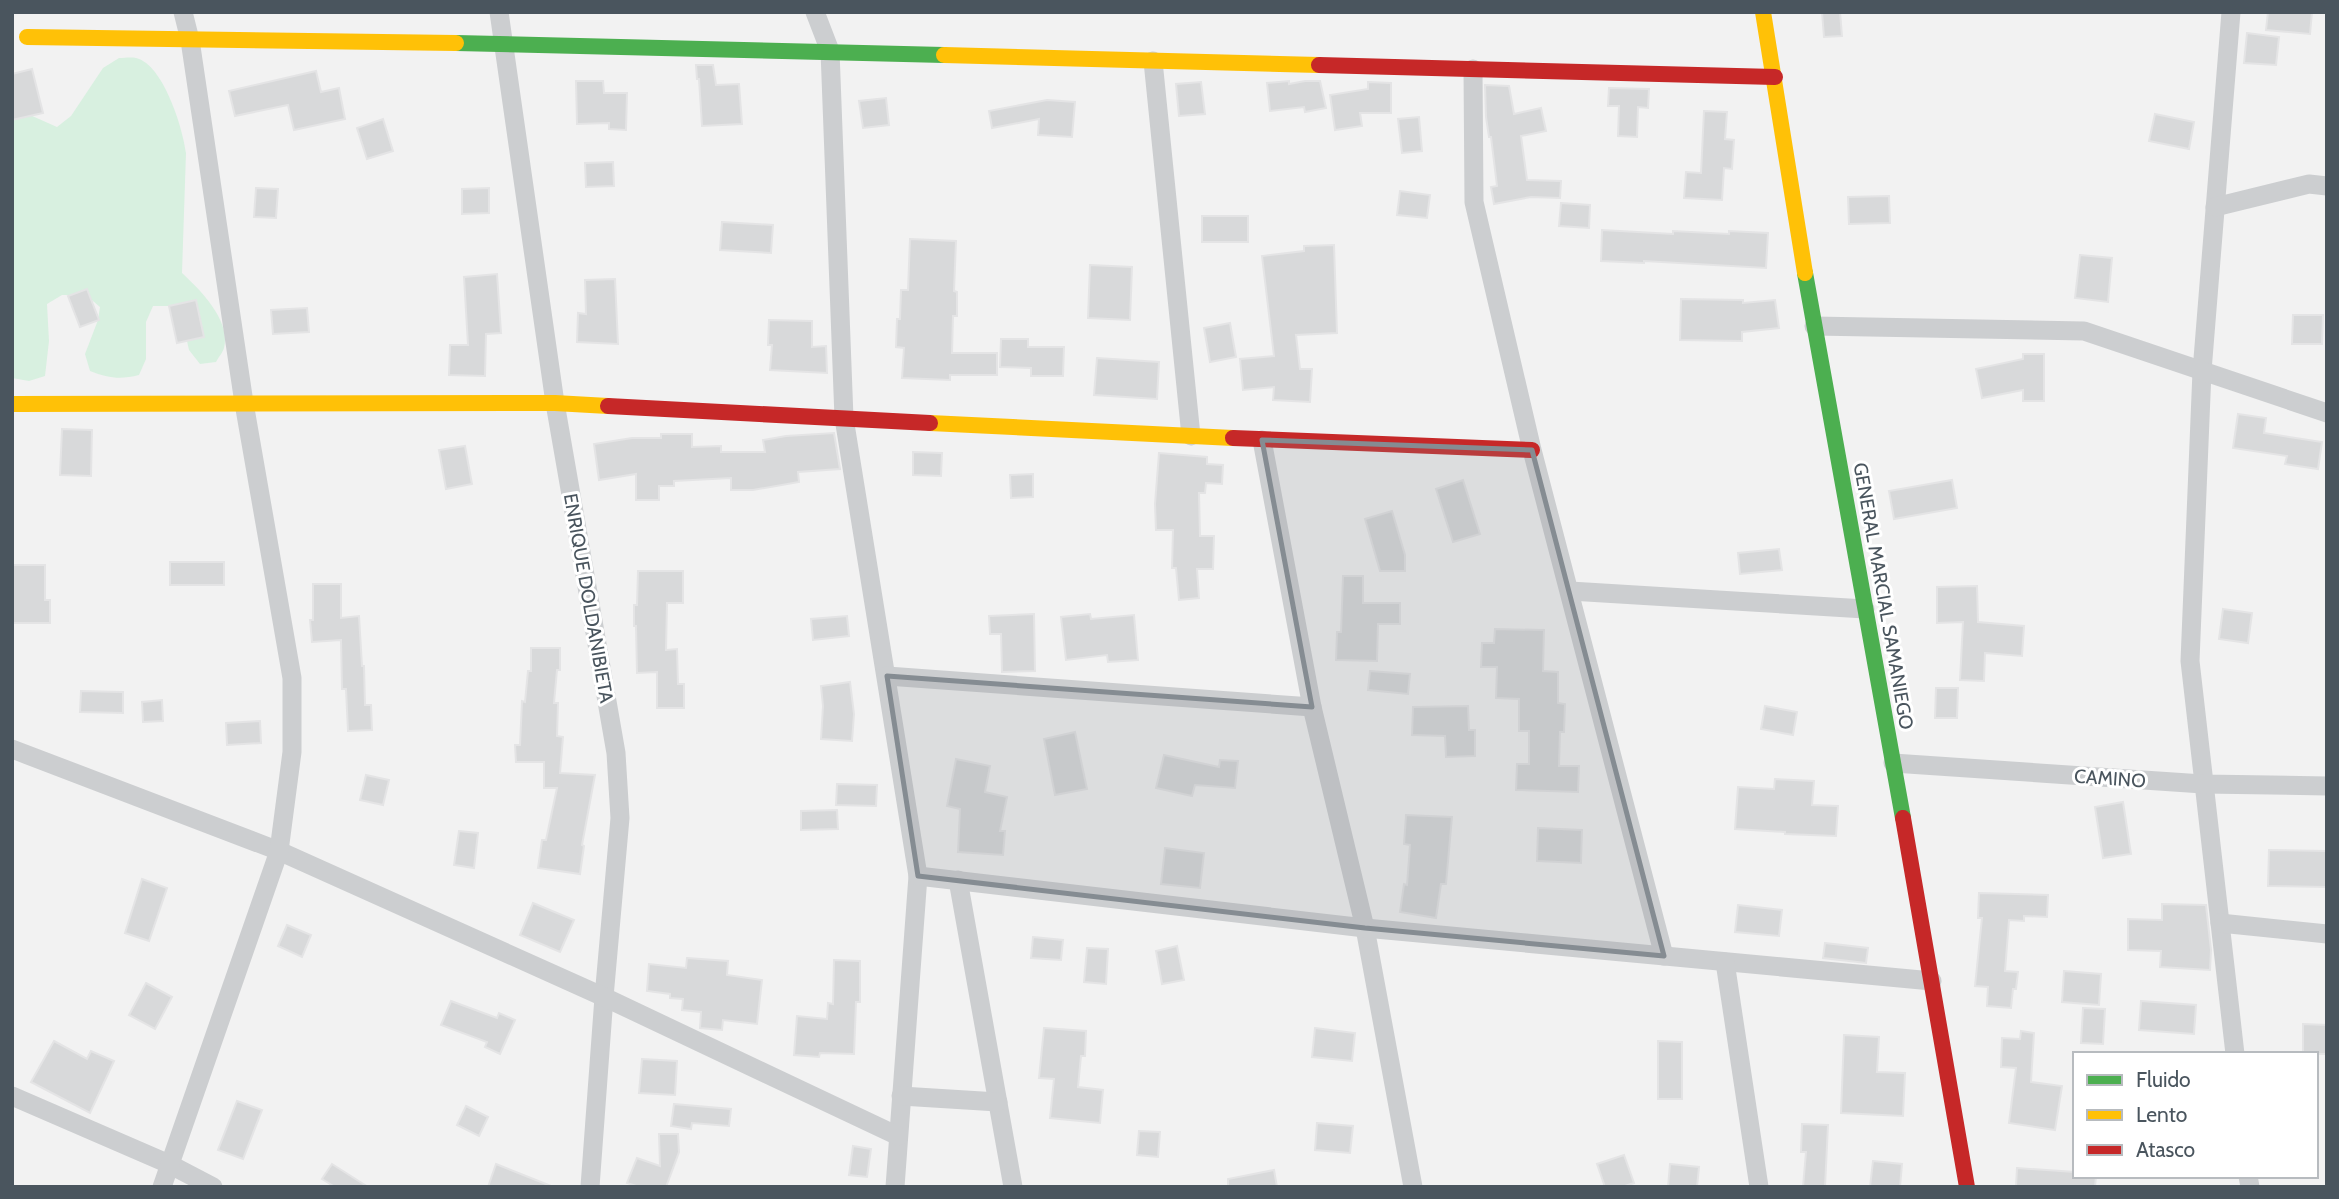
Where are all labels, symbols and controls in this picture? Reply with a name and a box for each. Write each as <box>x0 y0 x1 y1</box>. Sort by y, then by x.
street label: GENERAL MARCIAL SAMANIEGO <box>1849 461 1918 731</box>
street label: ENRIQUE DOLDANIBIETA <box>559 492 618 705</box>
street label: CAMINO <box>2073 765 2146 792</box>
legend <box>2073 1052 2318 1178</box>
text: Fluido <box>2136 1067 2191 1092</box>
text: Lento <box>2136 1102 2187 1127</box>
text: Atasco <box>2136 1137 2195 1162</box>

